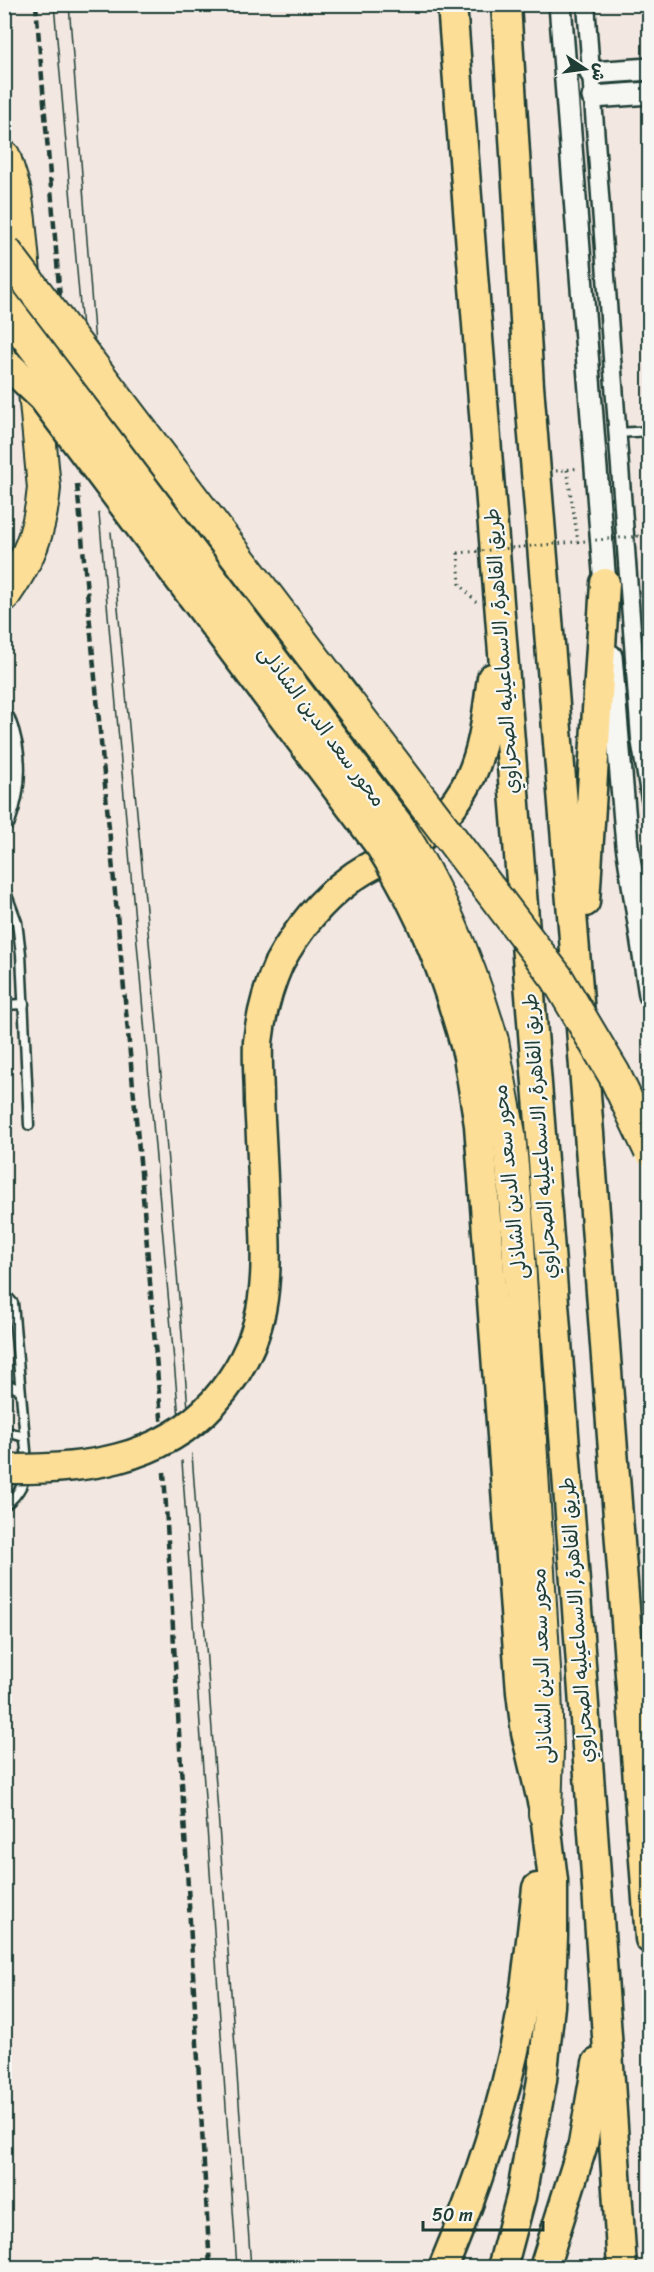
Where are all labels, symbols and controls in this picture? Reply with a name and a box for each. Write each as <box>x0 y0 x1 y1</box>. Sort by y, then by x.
north arrow <box>555 39 615 99</box>
text: ش <box>583 60 615 84</box>
street label: طريق القاهرة, الاسماعيليه الصحراوي <box>475 507 529 795</box>
street label: محور سعد الدين الشاذلى <box>249 637 395 815</box>
street label: طريق القاهرة, الاسماعيليه الصحراوي <box>513 992 567 1280</box>
street label: محور سعد الدين الشاذلى <box>482 1083 538 1281</box>
street label: طريق القاهرة, الاسماعيليه الصحراوي <box>550 1476 604 1764</box>
street label: محور سعد الدين الشاذلى <box>521 1567 563 1765</box>
scale bar <box>423 2194 543 2232</box>
text: 50 m <box>432 2199 473 2231</box>

